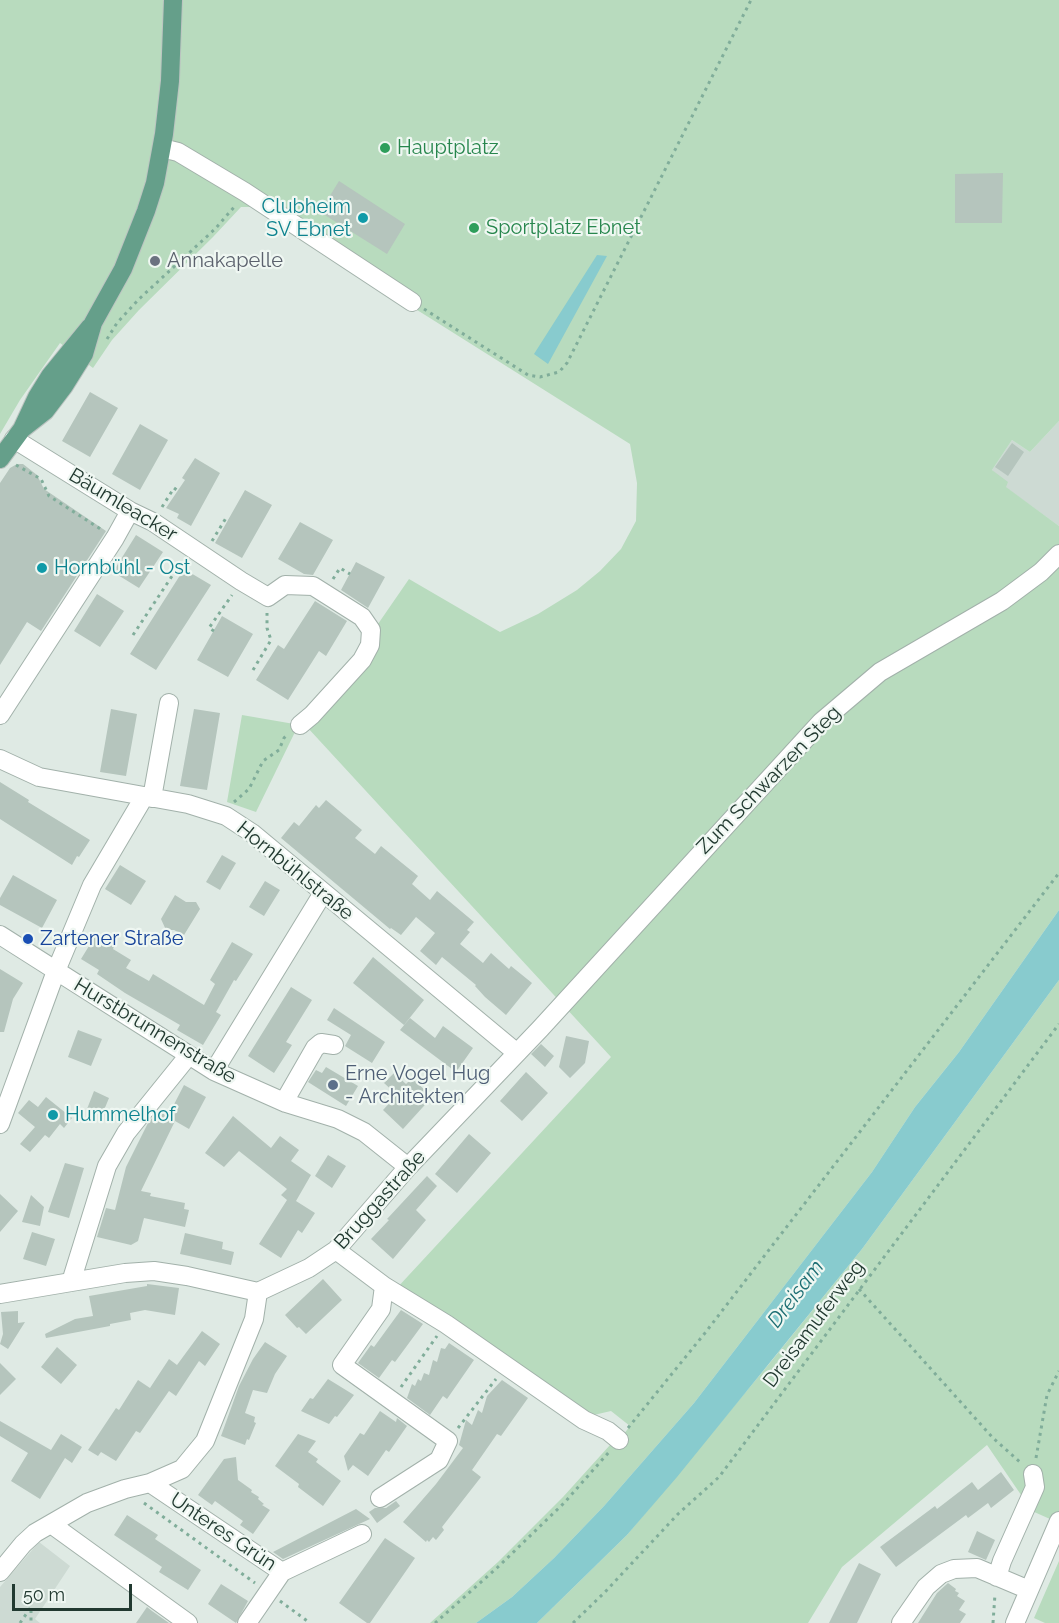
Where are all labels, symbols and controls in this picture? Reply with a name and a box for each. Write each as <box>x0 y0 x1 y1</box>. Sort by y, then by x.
place label: Hauptplatz <box>397 136 498 160</box>
marker: Hauptplatz <box>378 141 392 155</box>
place label: Clubheim SV Ebnet <box>261 195 351 242</box>
marker: Clubheim SV Ebnet <box>356 211 370 225</box>
place label: Sportplatz Ebnet <box>486 216 641 240</box>
marker: Sportplatz Ebnet <box>467 221 481 235</box>
place label: Annakapelle <box>167 249 283 273</box>
marker: Annakapelle <box>148 254 162 268</box>
street label: Bäumleacker <box>64 463 182 547</box>
place label: Hornbühl - Ost <box>54 556 191 580</box>
marker: Hornbühl - Ost <box>35 561 49 575</box>
street label: Zum Schwarzen Steg <box>692 701 846 859</box>
street label: Hornbühlstraße <box>232 817 358 925</box>
place label: Zartener Straße <box>40 927 184 951</box>
marker: Zartener Straße <box>21 932 35 946</box>
street label: Hurstbrunnenstraße <box>70 973 240 1089</box>
place label: Erne Vogel Hug - Architekten <box>345 1062 490 1109</box>
marker: Erne Vogel Hug - Architekten <box>326 1078 340 1092</box>
place label: Hummelhof <box>65 1103 176 1127</box>
marker: Hummelhof <box>46 1108 60 1122</box>
street label: Bruggastraße <box>329 1146 431 1254</box>
water label: Dreisam <box>762 1255 830 1333</box>
street label: Dreisamuferweg <box>758 1256 870 1392</box>
street label: Unteres Grün <box>165 1488 281 1576</box>
scale bar <box>15 1572 135 1610</box>
text: 50 m <box>23 1584 65 1605</box>

